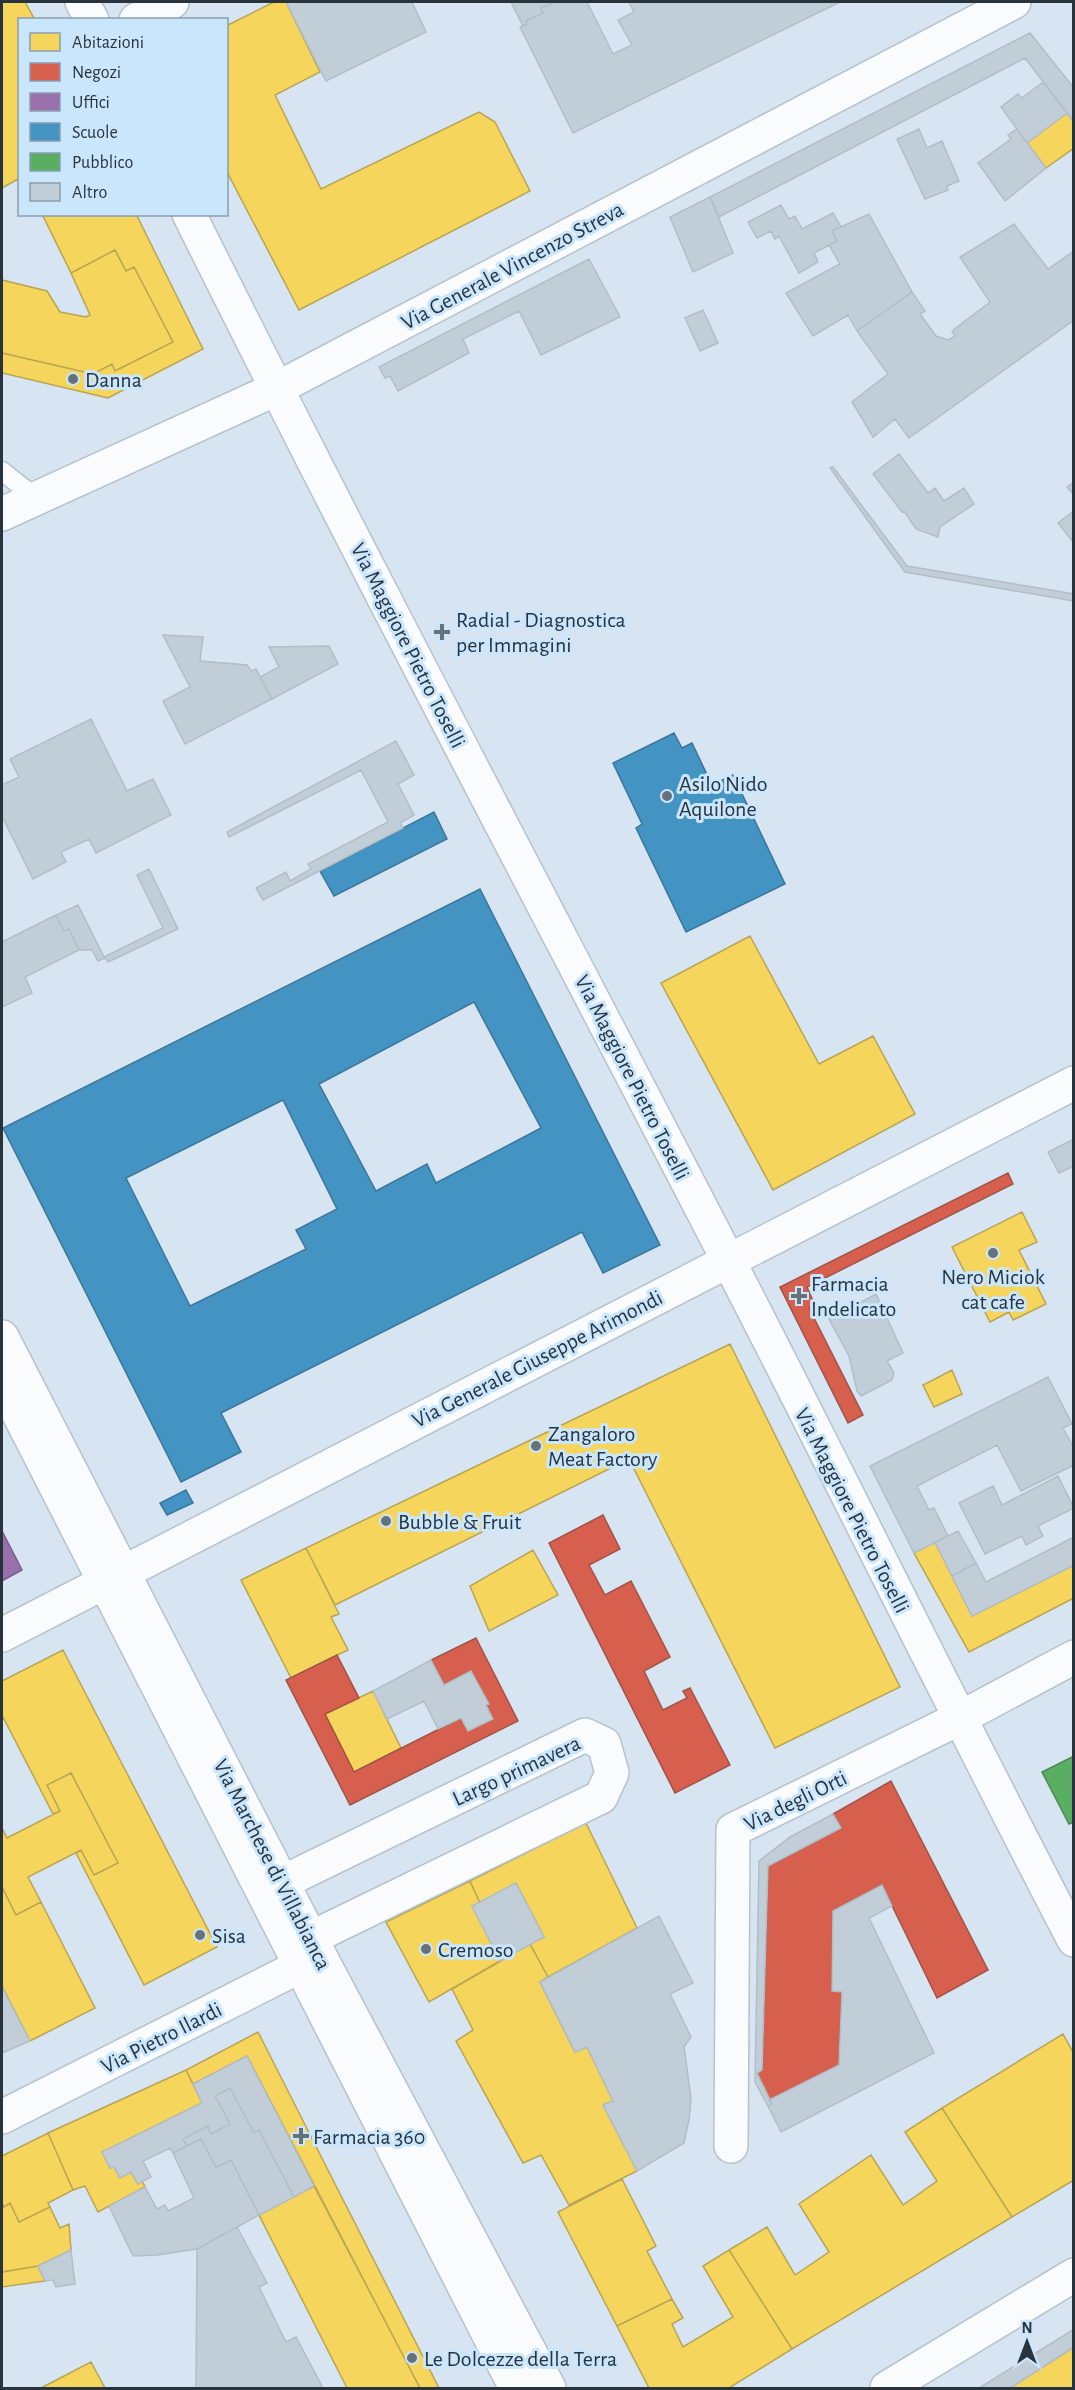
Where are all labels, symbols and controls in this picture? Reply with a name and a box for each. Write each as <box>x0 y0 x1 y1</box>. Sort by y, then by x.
legend <box>18 18 228 216</box>
text: Abitazioni <box>72 34 144 52</box>
text: Negozi <box>72 64 121 82</box>
text: Uffici <box>72 94 110 112</box>
text: Scuole <box>72 124 118 142</box>
text: Pubblico <box>72 154 134 172</box>
text: Altro <box>72 184 107 202</box>
street label: Via Generale Vincenzo Streva <box>398 198 627 334</box>
place label: Danna <box>85 369 142 391</box>
marker: Danna <box>66 372 80 386</box>
street label: Via Maggiore Pietro Toselli <box>347 539 469 752</box>
place label: Radial - Diagnostica per Immagini <box>456 609 626 656</box>
marker: Radial - Diagnostica per Immagini <box>433 623 451 641</box>
place label: Asilo Nido Aquilone <box>679 773 768 820</box>
marker: Asilo Nido Aquilone <box>660 789 674 803</box>
street label: Via Maggiore Pietro Toselli <box>571 971 693 1184</box>
marker: Nero Miciok cat cafe <box>986 1246 1000 1260</box>
place label: Nero Miciok cat cafe <box>941 1266 1045 1313</box>
place label: Farmacia Indelicato <box>811 1273 896 1320</box>
street label: Via Generale Giuseppe Arimondi <box>409 1286 666 1432</box>
marker: Farmacia Indelicato <box>792 1289 806 1303</box>
street label: Via Maggiore Pietro Toselli <box>791 1404 913 1617</box>
place label: Zangaloro Meat Factory <box>548 1423 658 1470</box>
marker: Zangaloro Meat Factory <box>529 1439 543 1453</box>
place label: Bubble & Fruit <box>398 1511 521 1533</box>
marker: Bubble & Fruit <box>379 1514 393 1528</box>
street label: Largo primavera <box>449 1732 584 1810</box>
street label: Via Marchese di Villabianca <box>209 1756 335 1973</box>
street label: Via degli Orti <box>741 1767 850 1835</box>
place label: Sisa <box>212 1925 246 1947</box>
marker: Sisa <box>193 1928 207 1942</box>
place label: Cremoso <box>438 1939 514 1961</box>
marker: Cremoso <box>419 1942 433 1956</box>
street label: Via Pietro Ilardi <box>98 1998 225 2078</box>
place label: Farmacia 360 <box>313 2126 425 2148</box>
marker: Farmacia 360 <box>294 2129 308 2143</box>
north arrow <box>997 2312 1057 2372</box>
text: N <box>1021 2320 1033 2336</box>
place label: Le Dolcezze della Terra <box>424 2348 617 2370</box>
marker: Le Dolcezze della Terra <box>405 2351 419 2365</box>

